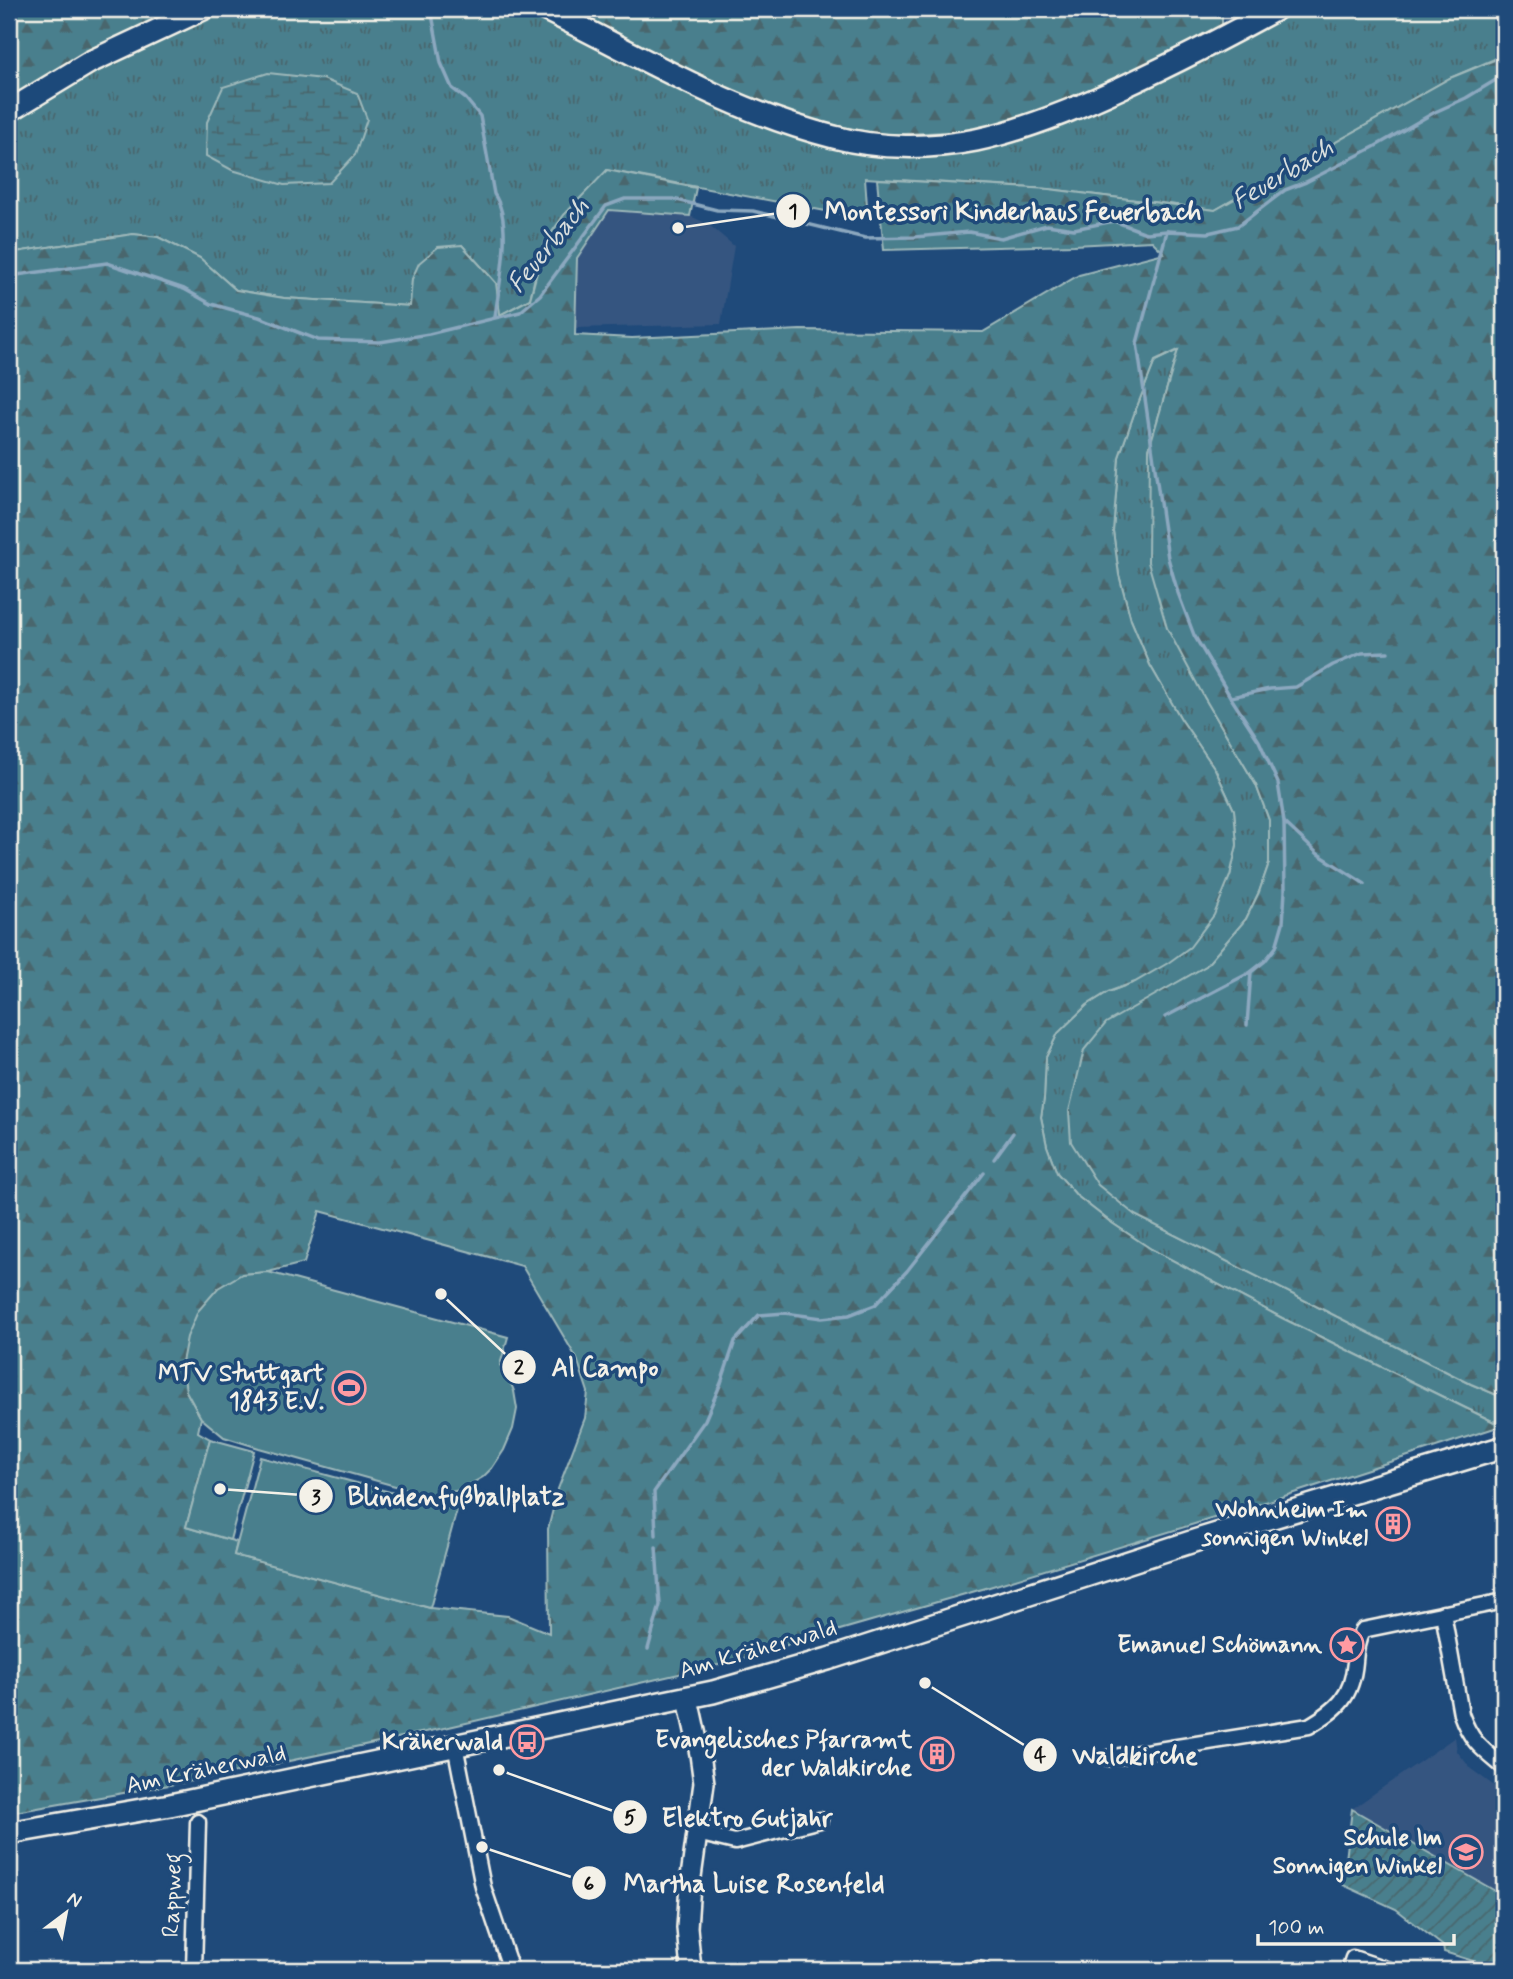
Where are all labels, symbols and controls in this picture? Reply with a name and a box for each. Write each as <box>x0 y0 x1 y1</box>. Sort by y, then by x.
water label: Feuerbach <box>1226 131 1340 219</box>
callout: Montessori Kinderhaus Feuerbach <box>775 187 1215 234</box>
water label: Feuerbach <box>500 191 598 301</box>
text: Montessori Kinderhaus Feuerbach <box>825 196 1201 230</box>
text: 1 <box>788 198 798 226</box>
callout: Al Campo <box>502 1343 673 1390</box>
text: Al Campo <box>551 1352 659 1386</box>
text: 2 <box>514 1354 525 1382</box>
place label: MTV Stuttgart 1843 E.V. <box>158 1359 325 1418</box>
sports icon: MTV Stuttgart 1843 E.V. <box>330 1369 368 1407</box>
callout: Blindenfußballplatz <box>299 1473 579 1520</box>
text: Blindenfußballplatz <box>347 1481 565 1515</box>
text: 3 <box>311 1484 321 1512</box>
place label: Wohnheim Im sonnigen Winkel <box>1201 1495 1368 1555</box>
building icon: Wohnheim Im sonnigen Winkel <box>1374 1505 1412 1543</box>
street label: Am Kräherwald <box>675 1613 841 1687</box>
place icon: Emanuel Schömann <box>1328 1626 1366 1664</box>
place label: Emanuel Schömann <box>1117 1630 1322 1661</box>
bus stop icon: Kräherwald <box>508 1723 546 1761</box>
place label: Evangelisches Pfarramt der Waldkirche <box>655 1725 913 1784</box>
place label: Kräherwald <box>382 1727 503 1758</box>
callout: Waldkirche <box>1023 1731 1212 1778</box>
building icon: Evangelisches Pfarramt der Waldkirche <box>918 1735 956 1773</box>
street label: Am Kräherwald <box>123 1738 289 1802</box>
text: Waldkirche <box>1071 1740 1198 1774</box>
text: 4 <box>1034 1742 1047 1770</box>
callout: Elektro Gutjahr <box>613 1793 847 1840</box>
text: Elektro Gutjahr <box>661 1802 834 1837</box>
text: 5 <box>624 1804 637 1832</box>
place label: Schule Im Sonnigen Winkel <box>1273 1823 1442 1883</box>
school or university icon: Schule Im Sonnigen Winkel <box>1447 1833 1485 1871</box>
street label: Rappweg <box>156 1852 193 1938</box>
callout: Martha Luise Rosenfeld <box>572 1859 902 1906</box>
text: Martha Luise Rosenfeld <box>623 1868 885 1902</box>
text: 6 <box>584 1870 595 1898</box>
north arrow <box>32 1878 102 1948</box>
text: N <box>62 1886 86 1914</box>
scale bar <box>1258 1902 1454 1946</box>
text: 100 m <box>1268 1914 1324 1942</box>

